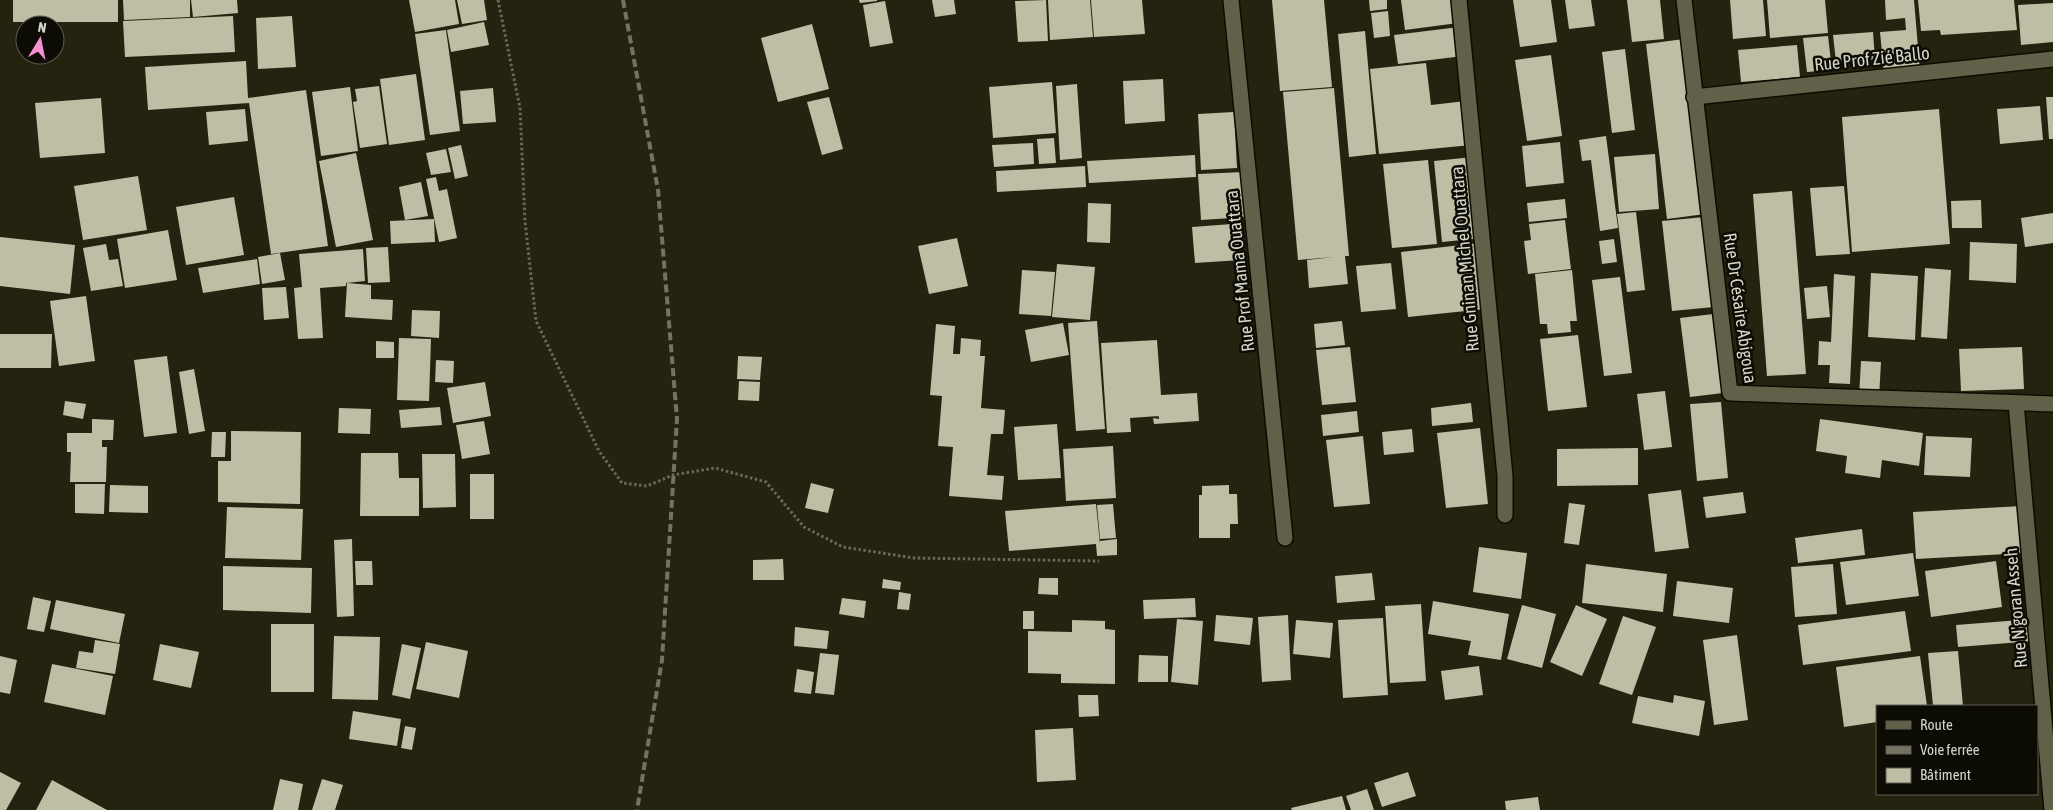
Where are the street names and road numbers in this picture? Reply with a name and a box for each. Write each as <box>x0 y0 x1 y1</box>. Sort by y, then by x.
street label: Rue Prof Zié Ballo <box>1813 42 1931 75</box>
street label: Rue Gninan Michel Ouattara <box>1446 166 1483 352</box>
street label: Rue Prof Mama Ouattara <box>1221 189 1258 353</box>
street label: Rue Dr Césaire Abigoua <box>1720 231 1761 384</box>
street label: Rue N'goran Asseh <box>2000 547 2031 669</box>

